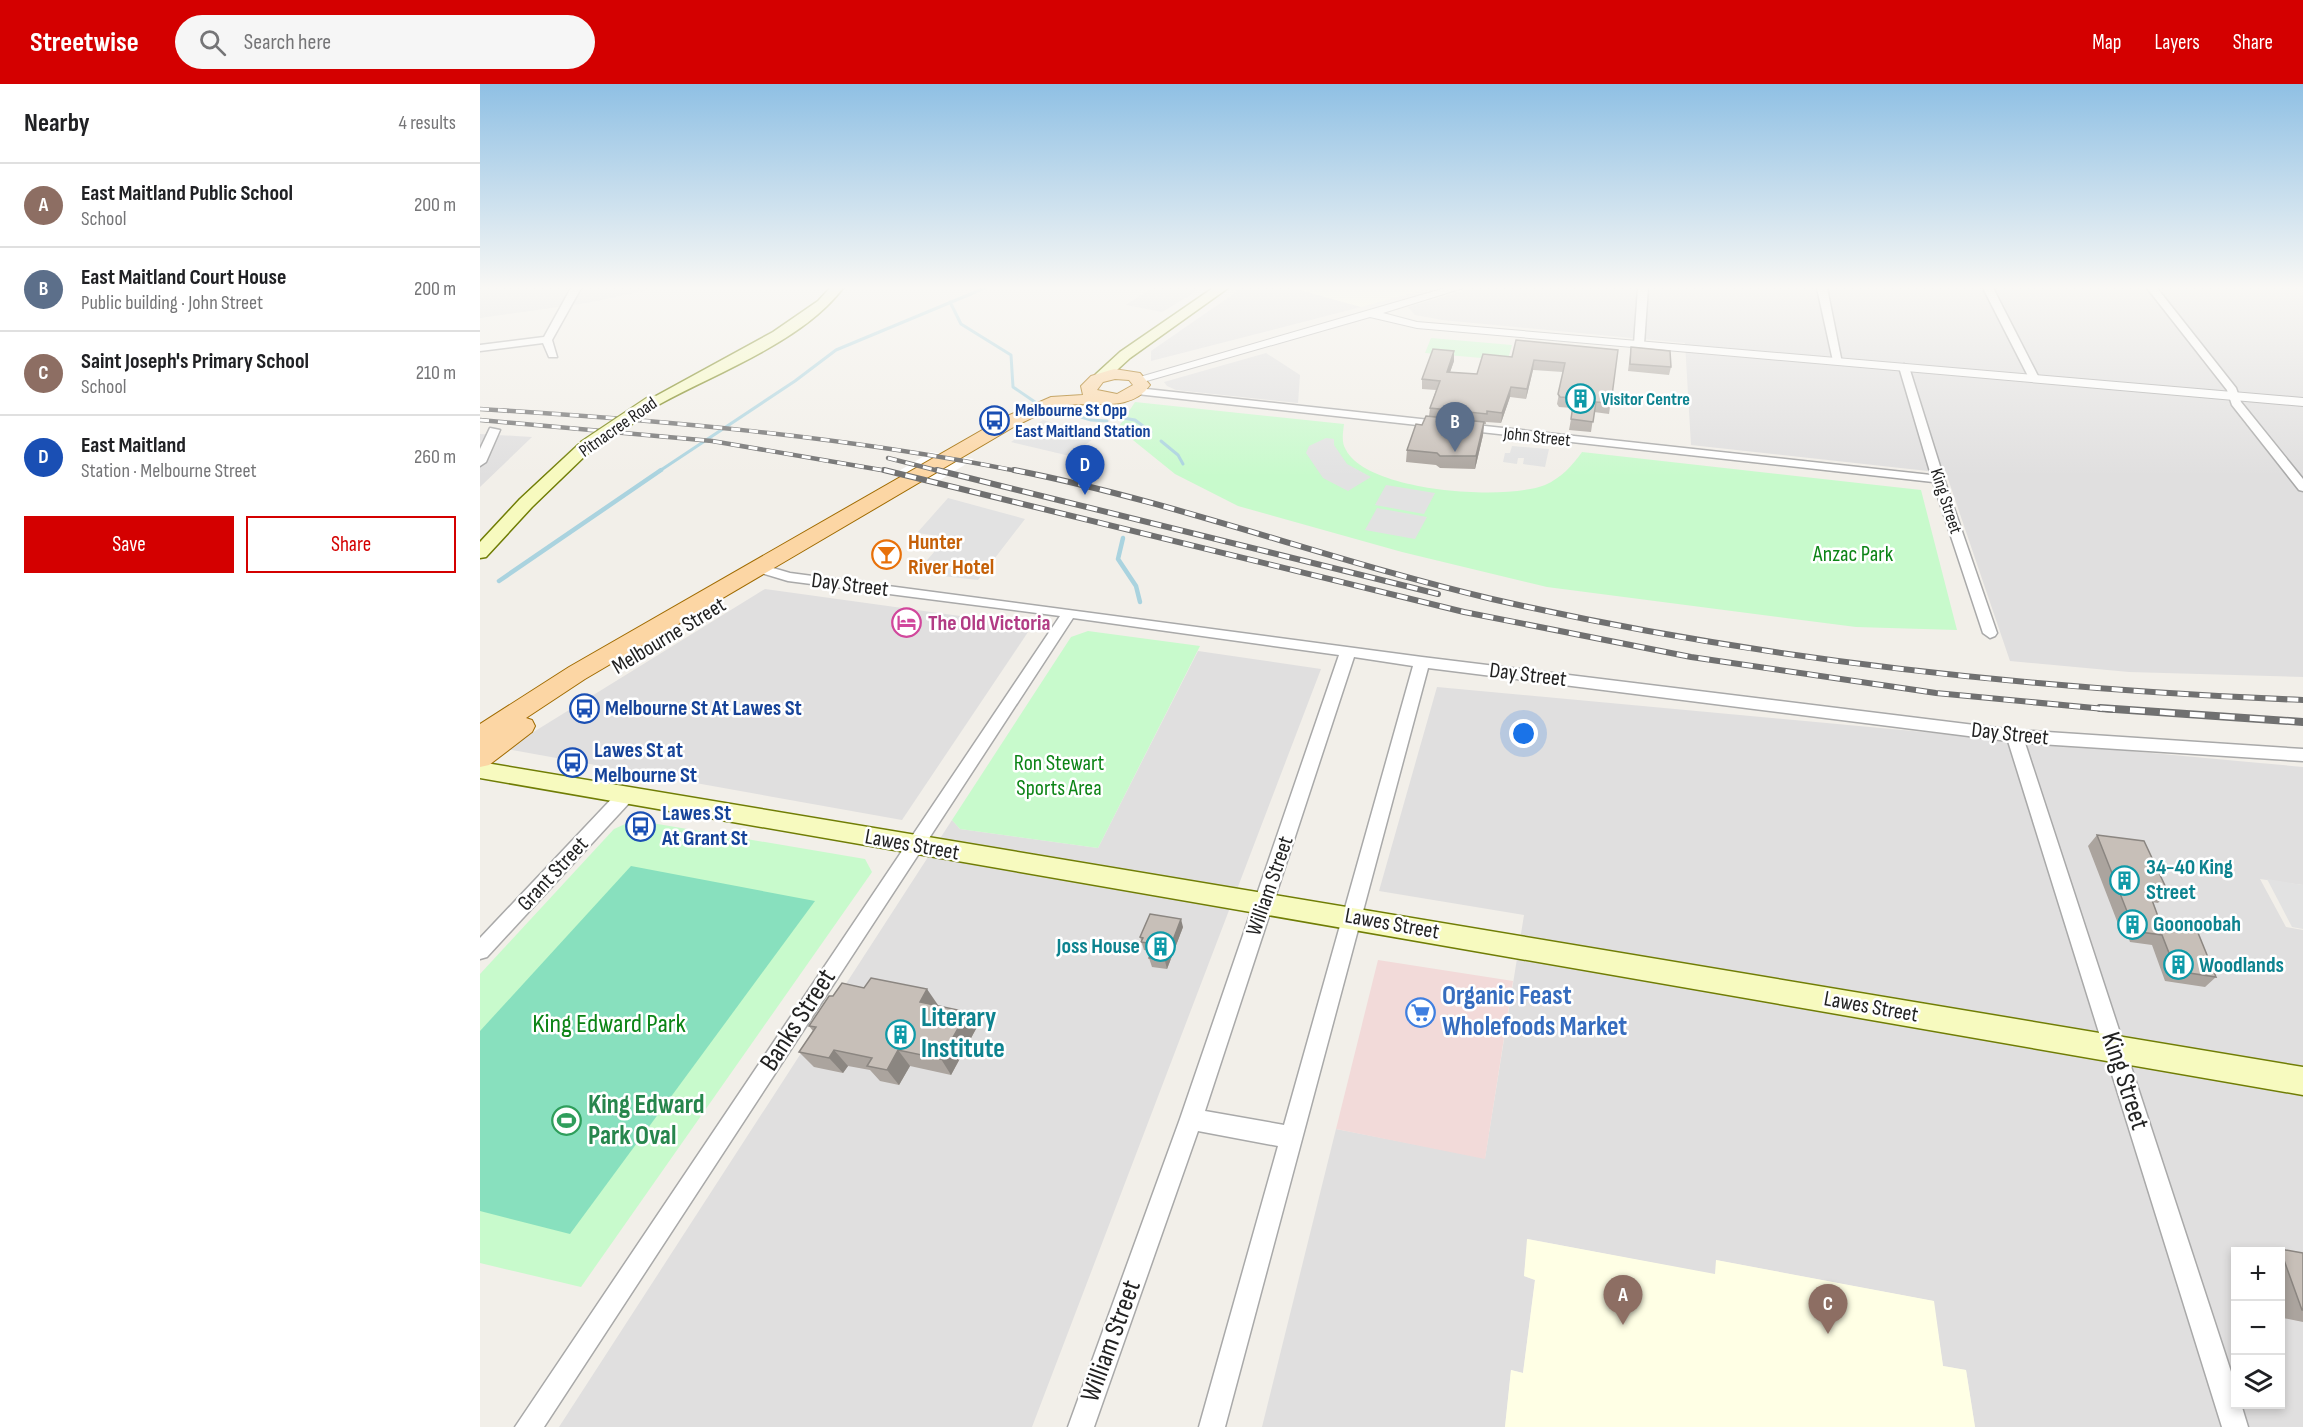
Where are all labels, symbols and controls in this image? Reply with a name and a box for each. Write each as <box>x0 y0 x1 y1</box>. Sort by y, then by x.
search box <box>175 15 595 69</box>
text: Streetwise <box>30 26 139 59</box>
icon: search <box>196 26 229 59</box>
text: Search here <box>244 29 331 56</box>
text: Map <box>2092 30 2121 55</box>
text: Layers <box>2154 30 2200 55</box>
text: Share <box>2233 30 2273 55</box>
text: Nearby <box>24 108 90 139</box>
text: 4 results <box>399 111 456 135</box>
text: East Maitland Public School <box>81 180 293 207</box>
text: A <box>39 193 48 217</box>
text: 200 m <box>414 193 456 217</box>
text: School <box>81 207 126 231</box>
text: East Maitland Court House <box>81 264 286 291</box>
text: B <box>39 277 48 301</box>
text: 200 m <box>414 277 456 301</box>
text: Public building · John Street <box>81 291 263 315</box>
text: Saint Joseph's Primary School <box>81 348 309 375</box>
text: C <box>38 361 49 385</box>
text: 210 m <box>416 361 456 385</box>
text: School <box>81 375 126 399</box>
building icon: Visitor Centre <box>1564 383 1596 415</box>
place label: Visitor Centre <box>1601 389 1690 410</box>
street label: Pitnacree Road <box>575 392 661 462</box>
place label: Melbourne St Opp East Maitland Station <box>1015 400 1151 442</box>
pin: B <box>1436 402 1474 452</box>
bus stop icon: Melbourne St Opp East Maitland Station <box>978 404 1010 436</box>
street label: John Street <box>1501 423 1572 451</box>
text: East Maitland <box>81 432 186 459</box>
text: D <box>38 445 49 469</box>
text: 260 m <box>414 445 456 469</box>
pin: D <box>1066 446 1104 495</box>
text: Station · Melbourne Street <box>81 459 257 483</box>
street label: King Street <box>1926 466 1967 537</box>
button: Save <box>24 516 234 573</box>
button: Share <box>246 516 456 573</box>
place label: Hunter River Hotel <box>908 529 994 581</box>
bar icon: Hunter River Hotel <box>871 539 903 571</box>
park label: Anzac Park <box>1812 541 1894 568</box>
street label: Day Street <box>810 567 890 603</box>
street label: Melbourne Street <box>607 591 731 681</box>
hotel icon: The Old Victoria <box>891 607 923 639</box>
place label: The Old Victoria <box>928 610 1050 637</box>
street label: Day Street <box>1488 657 1568 693</box>
bus stop icon: Melbourne St At Lawes St <box>568 692 600 724</box>
place label: Melbourne St At Lawes St <box>605 695 802 722</box>
street label: Day Street <box>1970 717 2050 752</box>
your location <box>1509 719 1538 748</box>
place label: Lawes St at Melbourne St <box>594 737 697 789</box>
bus stop icon: Lawes St at Melbourne St <box>557 747 589 779</box>
park label: Ron Stewart Sports Area <box>1014 750 1105 802</box>
place label: Lawes St At Grant St <box>661 800 748 852</box>
bus stop icon: Lawes St At Grant St <box>625 810 657 842</box>
street label: Lawes Street <box>863 823 962 867</box>
street label: Grant Street <box>512 831 594 917</box>
street label: William Street <box>1240 832 1300 939</box>
place label: 34-40 King Street <box>2146 854 2233 906</box>
building icon: 34-40 King Street <box>2109 864 2141 896</box>
street label: Lawes Street <box>1343 902 1442 946</box>
building icon: Goonoobah <box>2116 908 2148 940</box>
place label: Goonoobah <box>2153 911 2241 938</box>
building icon: Joss House <box>1145 930 1177 962</box>
place label: Joss House <box>1056 933 1140 960</box>
building icon: Woodlands <box>2162 949 2194 981</box>
place label: Woodlands <box>2199 952 2284 979</box>
street label: Banks Street <box>753 963 843 1077</box>
place label: Organic Feast Wholefoods Market <box>1442 980 1627 1043</box>
street label: Lawes Street <box>1822 985 1921 1029</box>
supermarket icon: Organic Feast Wholefoods Market <box>1405 996 1437 1028</box>
place label: Literary Institute <box>921 1002 1005 1065</box>
park label: King Edward Park <box>532 1008 687 1040</box>
building icon: Literary Institute <box>884 1018 916 1050</box>
street label: King Street <box>2094 1028 2156 1134</box>
place label: King Edward Park Oval <box>588 1089 705 1152</box>
sports icon: King Edward Park Oval <box>551 1105 583 1137</box>
map controls <box>2231 1247 2285 1409</box>
button: + <box>2231 1247 2285 1301</box>
street label: William Street <box>1074 1276 1148 1406</box>
pin: A <box>1604 1276 1642 1325</box>
pin: C <box>1808 1284 1848 1334</box>
button: − <box>2231 1301 2285 1355</box>
button: layers <box>2231 1355 2285 1409</box>

